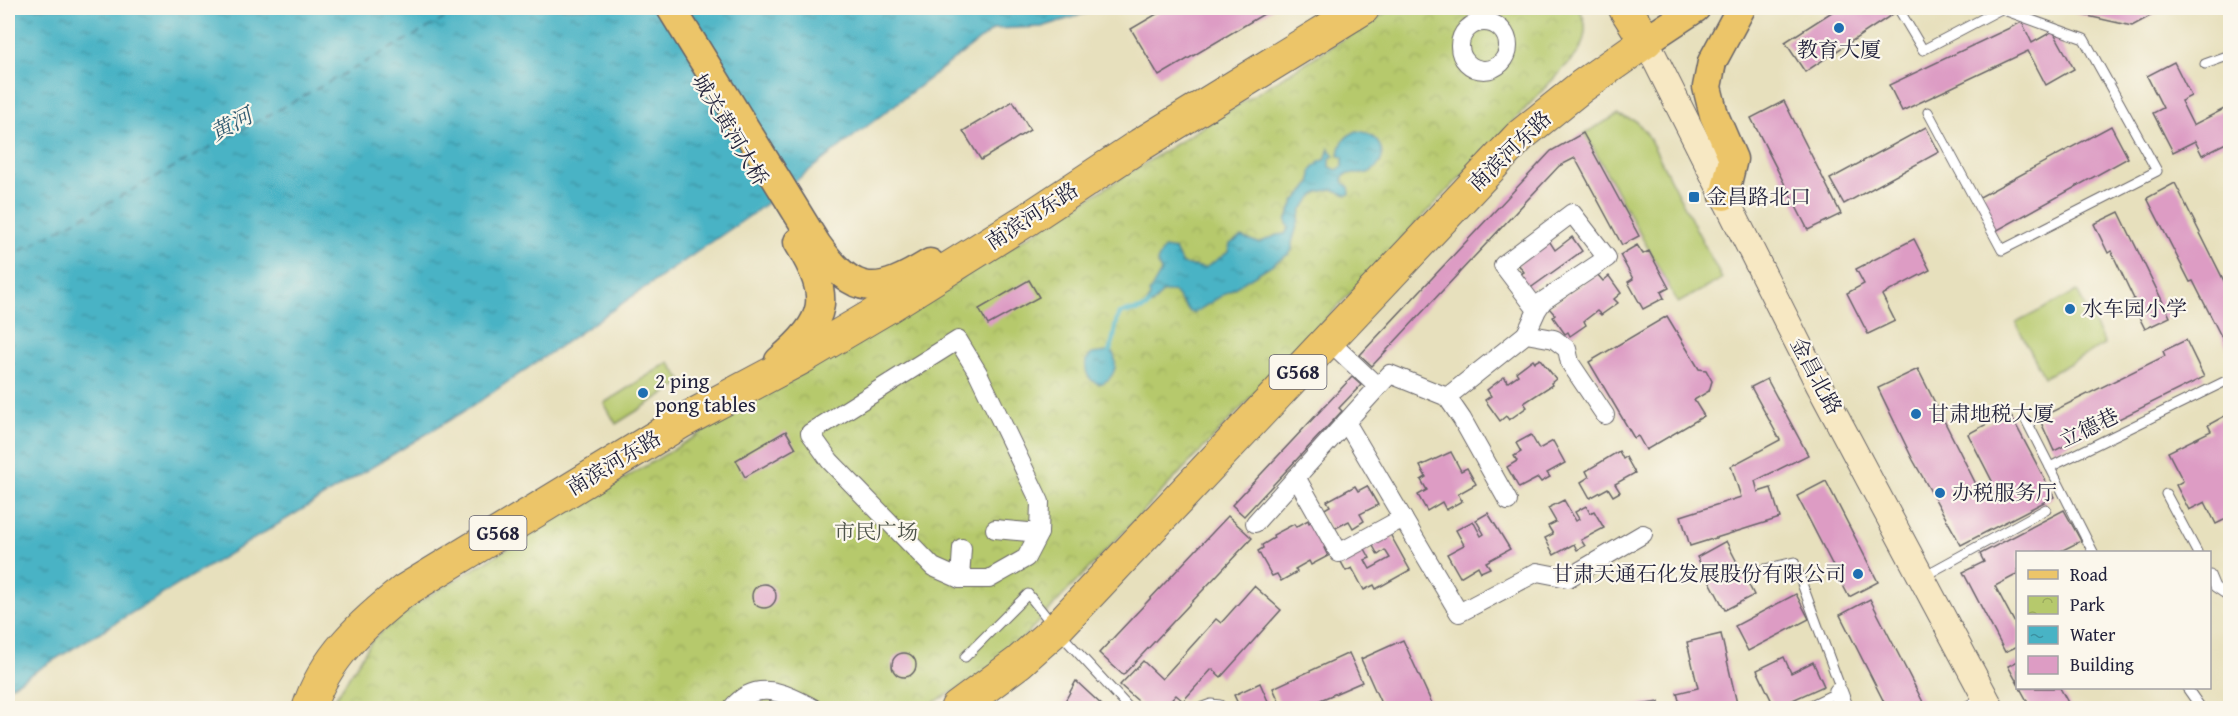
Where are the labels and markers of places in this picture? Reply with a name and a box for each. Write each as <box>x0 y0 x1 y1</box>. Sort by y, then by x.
marker: 教育大厦 <box>1832 21 1846 35</box>
place label: 教育大厦 <box>1797 34 1881 65</box>
place label: 金昌路北口 <box>1706 181 1811 212</box>
marker: 金昌路北口 <box>1687 190 1701 204</box>
place label: 水车园小学 <box>2082 293 2187 324</box>
marker: 水车园小学 <box>2063 302 2077 316</box>
place label: 2 ping pong tables <box>655 365 756 420</box>
marker: 2 ping pong tables <box>636 386 650 400</box>
place label: 甘肃地税大厦 <box>1928 398 2054 429</box>
marker: 甘肃地税大厦 <box>1909 407 1923 421</box>
place label: 办税服务厅 <box>1952 477 2057 508</box>
marker: 办税服务厅 <box>1933 486 1947 500</box>
place label: 甘肃天通石化发展股份有限公司 <box>1552 558 1846 589</box>
marker: 甘肃天通石化发展股份有限公司 <box>1851 567 1865 581</box>

